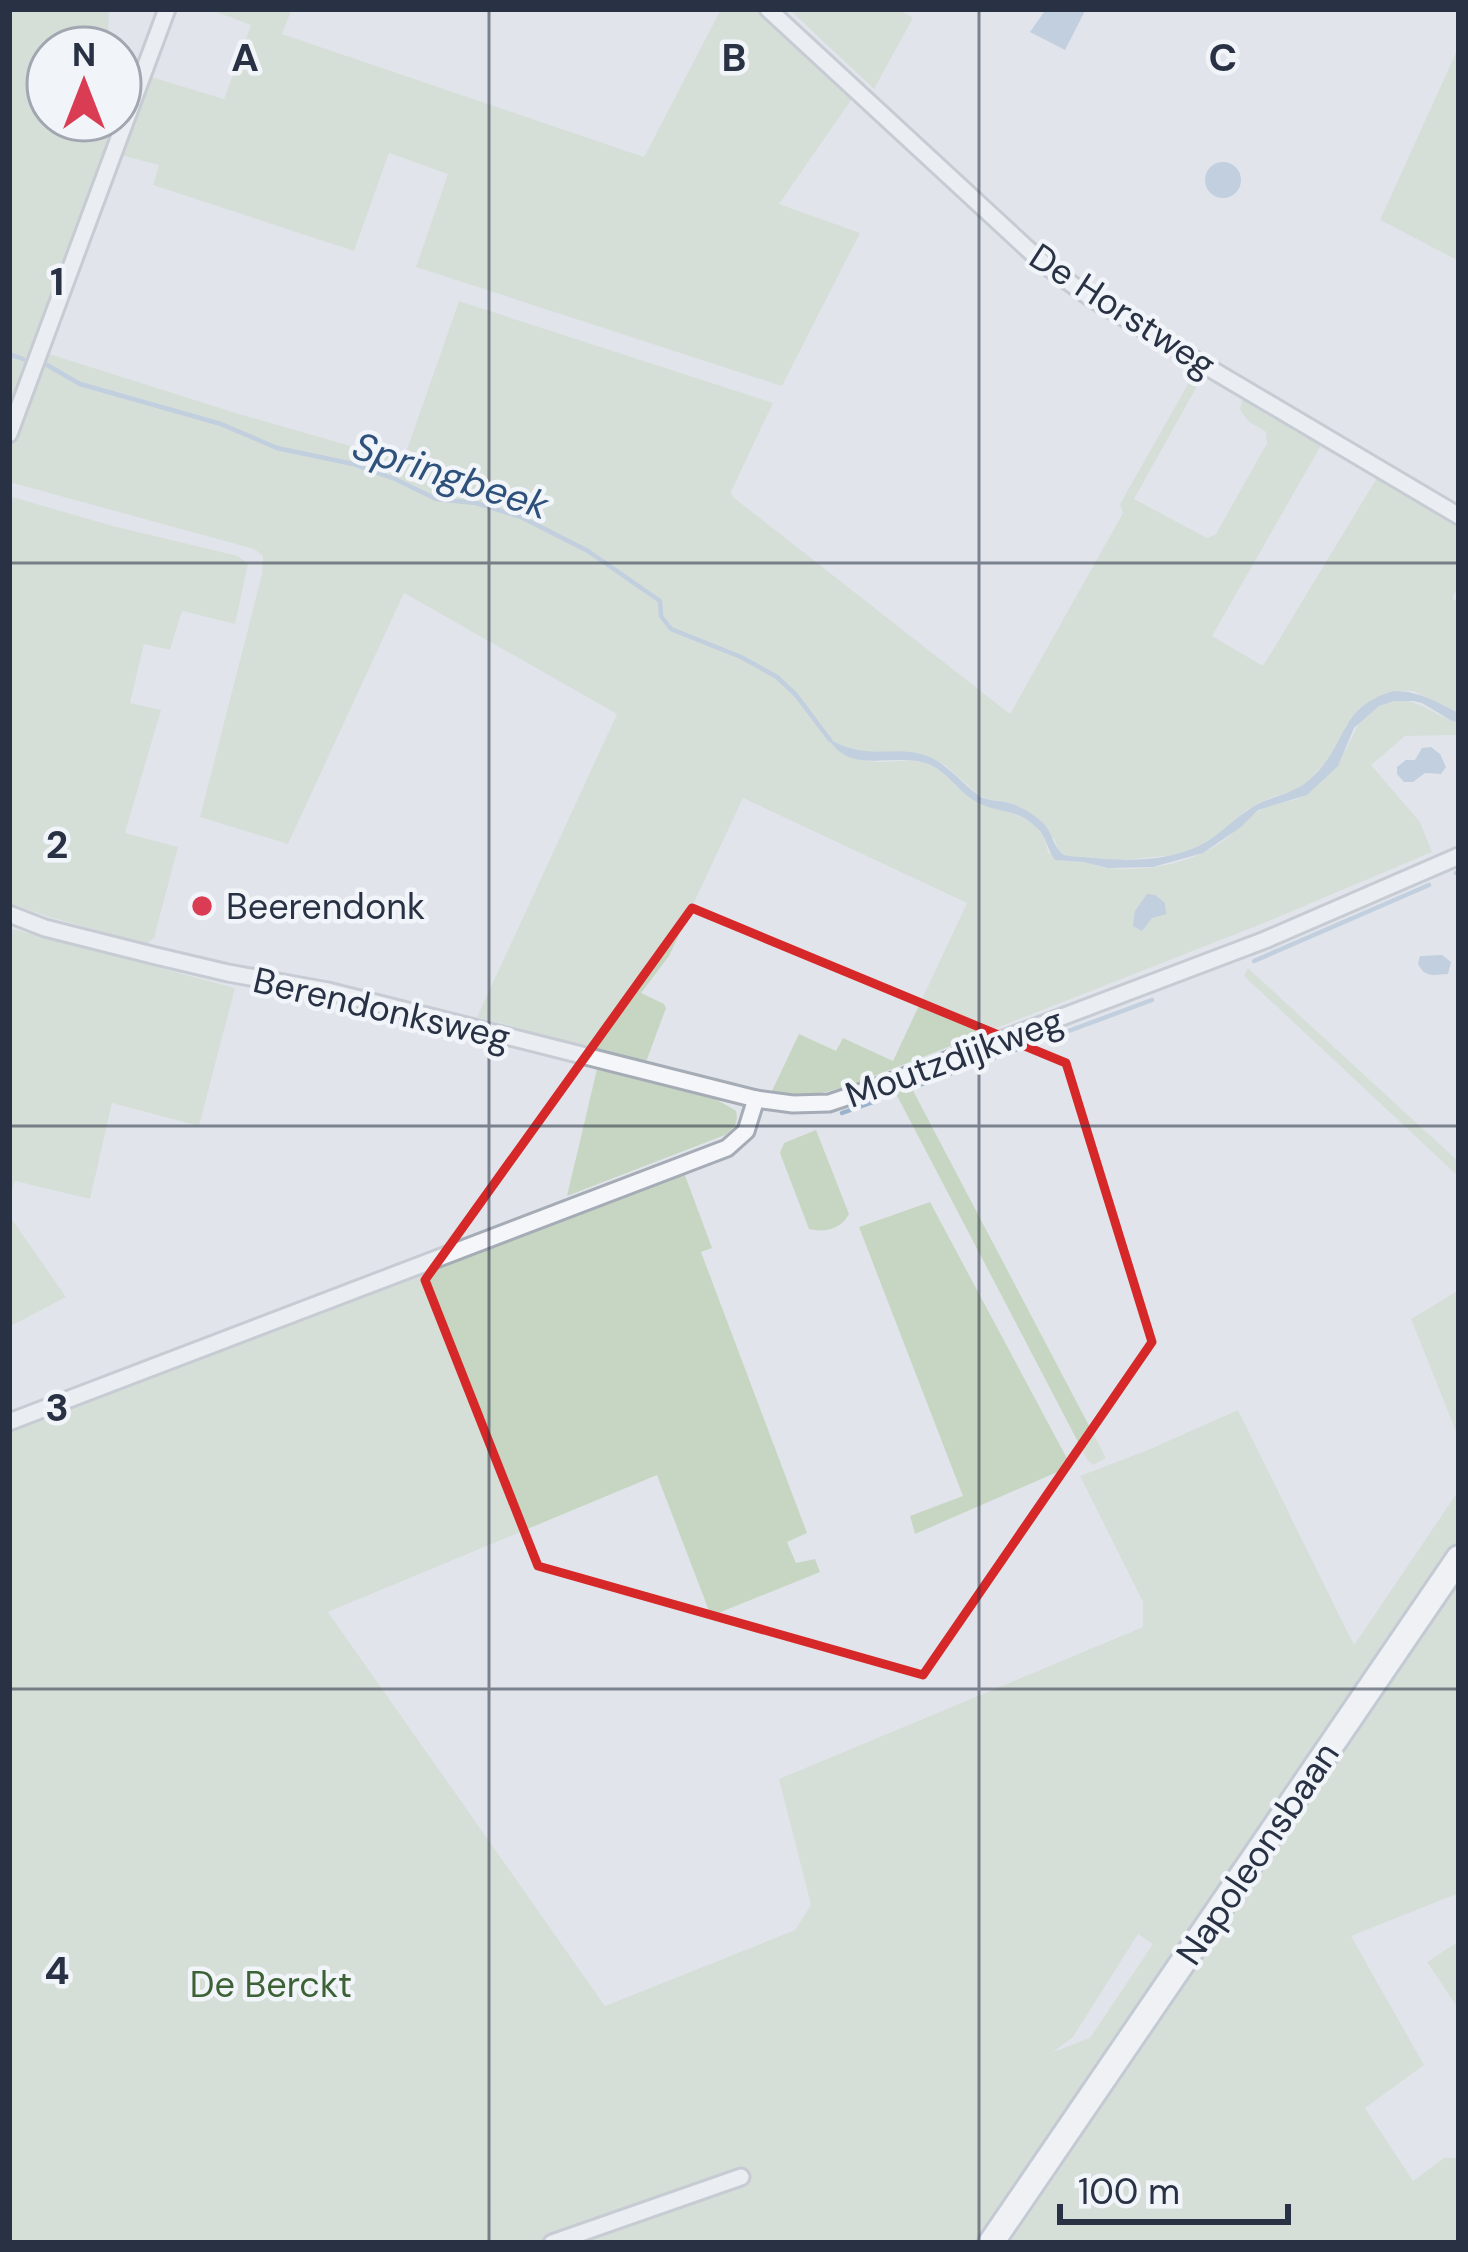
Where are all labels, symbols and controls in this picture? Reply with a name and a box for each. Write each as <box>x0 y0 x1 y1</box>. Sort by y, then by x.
north arrow <box>24 24 144 144</box>
text: A <box>231 32 259 83</box>
text: B <box>722 32 746 83</box>
text: C <box>1209 32 1237 83</box>
text: N <box>72 33 96 76</box>
street label: De Horstweg <box>1021 233 1225 388</box>
text: 1 <box>50 256 64 307</box>
water label: Springbeek <box>346 420 556 531</box>
text: 2 <box>46 819 68 870</box>
place label: Beerendonk <box>226 883 425 930</box>
marker: Beerendonk <box>189 893 215 919</box>
street label: Berendonksweg <box>249 956 515 1061</box>
street label: Moutzdijkweg <box>839 996 1069 1119</box>
text: 3 <box>45 1382 69 1433</box>
street label: Napoleonsbaan <box>1165 1733 1349 1974</box>
text: 4 <box>44 1945 70 1996</box>
park label: De Berckt <box>190 1961 352 2008</box>
scale bar <box>1060 2150 1288 2224</box>
text: 100 m <box>1078 2168 1180 2215</box>

